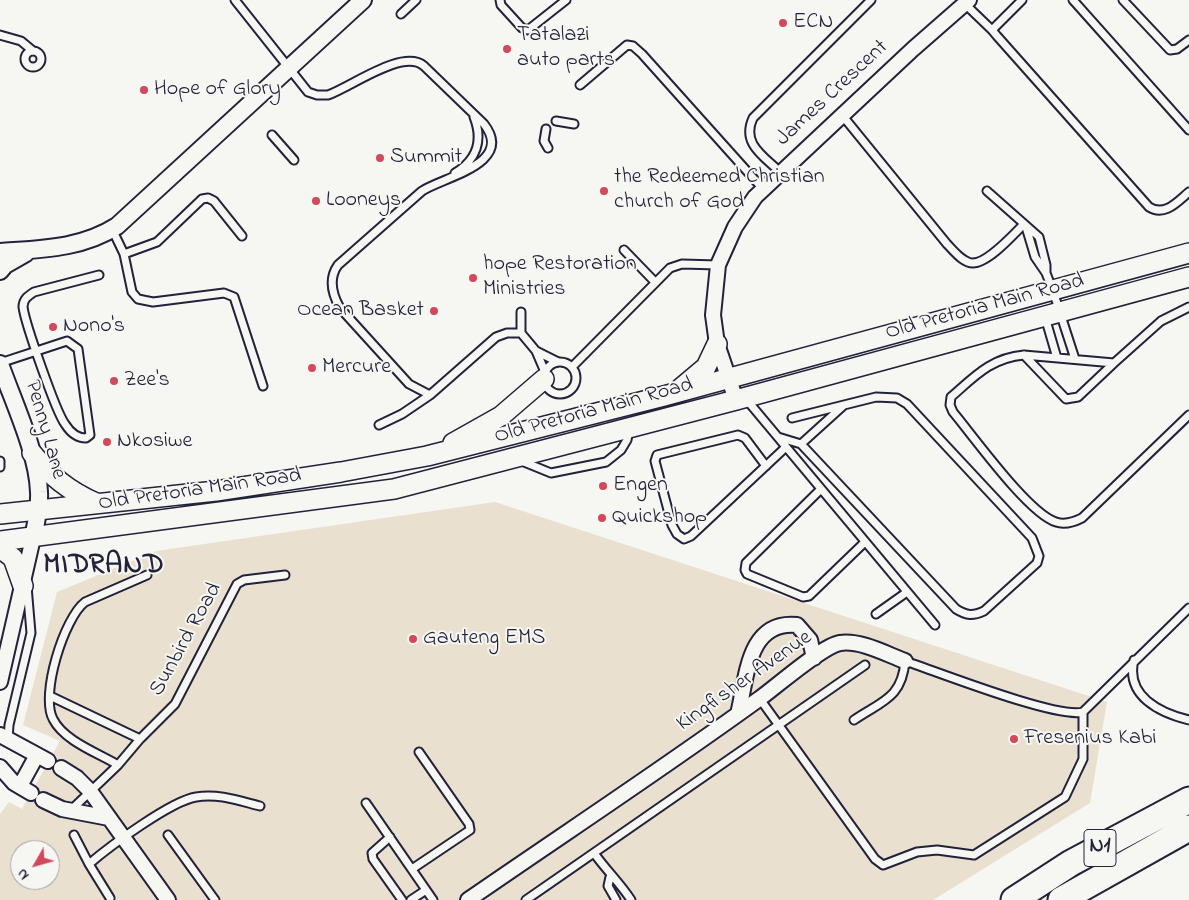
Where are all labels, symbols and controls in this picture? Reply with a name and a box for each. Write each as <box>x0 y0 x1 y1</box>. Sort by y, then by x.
place label: ECN <box>793 10 833 36</box>
marker: ECN <box>777 17 789 29</box>
place label: Tatalazi auto parts <box>517 23 615 74</box>
street label: James Crescent <box>771 35 895 153</box>
marker: Tatalazi auto parts <box>501 43 513 55</box>
place label: Hope of Glory <box>154 77 281 103</box>
marker: Hope of Glory <box>138 84 150 96</box>
place label: Summit <box>390 145 462 171</box>
marker: Summit <box>374 152 386 164</box>
place label: the Redeemed Christian church of God <box>614 165 825 216</box>
marker: the Redeemed Christian church of God <box>598 185 610 197</box>
place label: Looneys <box>326 188 401 214</box>
marker: Looneys <box>310 195 322 207</box>
place label: hope Restoration Ministries <box>483 252 637 304</box>
street label: Old Pretoria Main Road <box>883 269 1087 347</box>
marker: hope Restoration Ministries <box>467 272 479 284</box>
place label: Ocean Basket <box>297 298 424 324</box>
marker: Ocean Basket <box>428 305 440 317</box>
place label: Nono's <box>63 314 125 340</box>
marker: Nono's <box>47 321 59 333</box>
place label: Mercure <box>322 355 391 381</box>
marker: Mercure <box>306 362 318 374</box>
place label: Zee's <box>124 368 170 394</box>
street label: Old Pretoria Main Road <box>492 373 696 451</box>
marker: Zee's <box>108 375 120 387</box>
street label: Penny Lane <box>17 378 71 482</box>
place label: Nkosiwe <box>117 429 192 455</box>
marker: Nkosiwe <box>101 436 113 448</box>
street label: Old Pretoria Main Road <box>97 464 303 518</box>
place label: Engen <box>613 473 668 499</box>
marker: Engen <box>597 480 609 492</box>
place label: Quickshop <box>612 505 707 531</box>
marker: Quickshop <box>596 512 608 524</box>
district label: MIDRAND <box>42 550 166 584</box>
street label: Sunbird Road <box>145 579 229 701</box>
place label: Gauteng EMS <box>423 626 545 652</box>
street label: Kingfisher Avenue <box>672 626 818 738</box>
marker: Gauteng EMS <box>407 633 419 645</box>
place label: Fresenius Kabi <box>1024 726 1156 752</box>
marker: Fresenius Kabi <box>1008 733 1020 745</box>
road number: N1 <box>1084 830 1116 866</box>
north arrow <box>10 840 60 890</box>
text: N <box>12 864 35 884</box>

